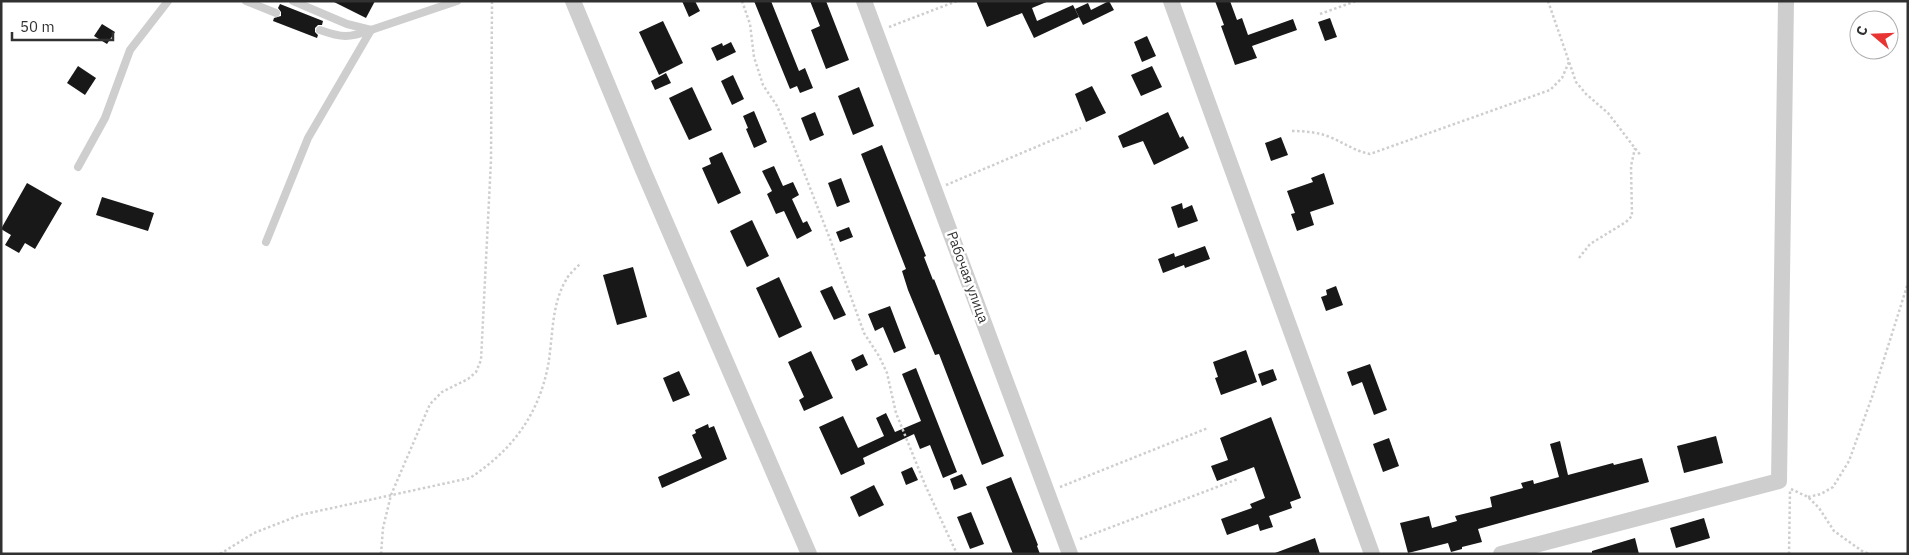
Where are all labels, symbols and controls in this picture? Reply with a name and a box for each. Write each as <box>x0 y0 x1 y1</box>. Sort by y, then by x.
scale bar <box>12 10 114 42</box>
north arrow <box>1849 10 1899 60</box>
text: 50 m <box>20 17 55 36</box>
text: С <box>1852 24 1872 38</box>
street label: Рабочая улица <box>943 229 993 326</box>

